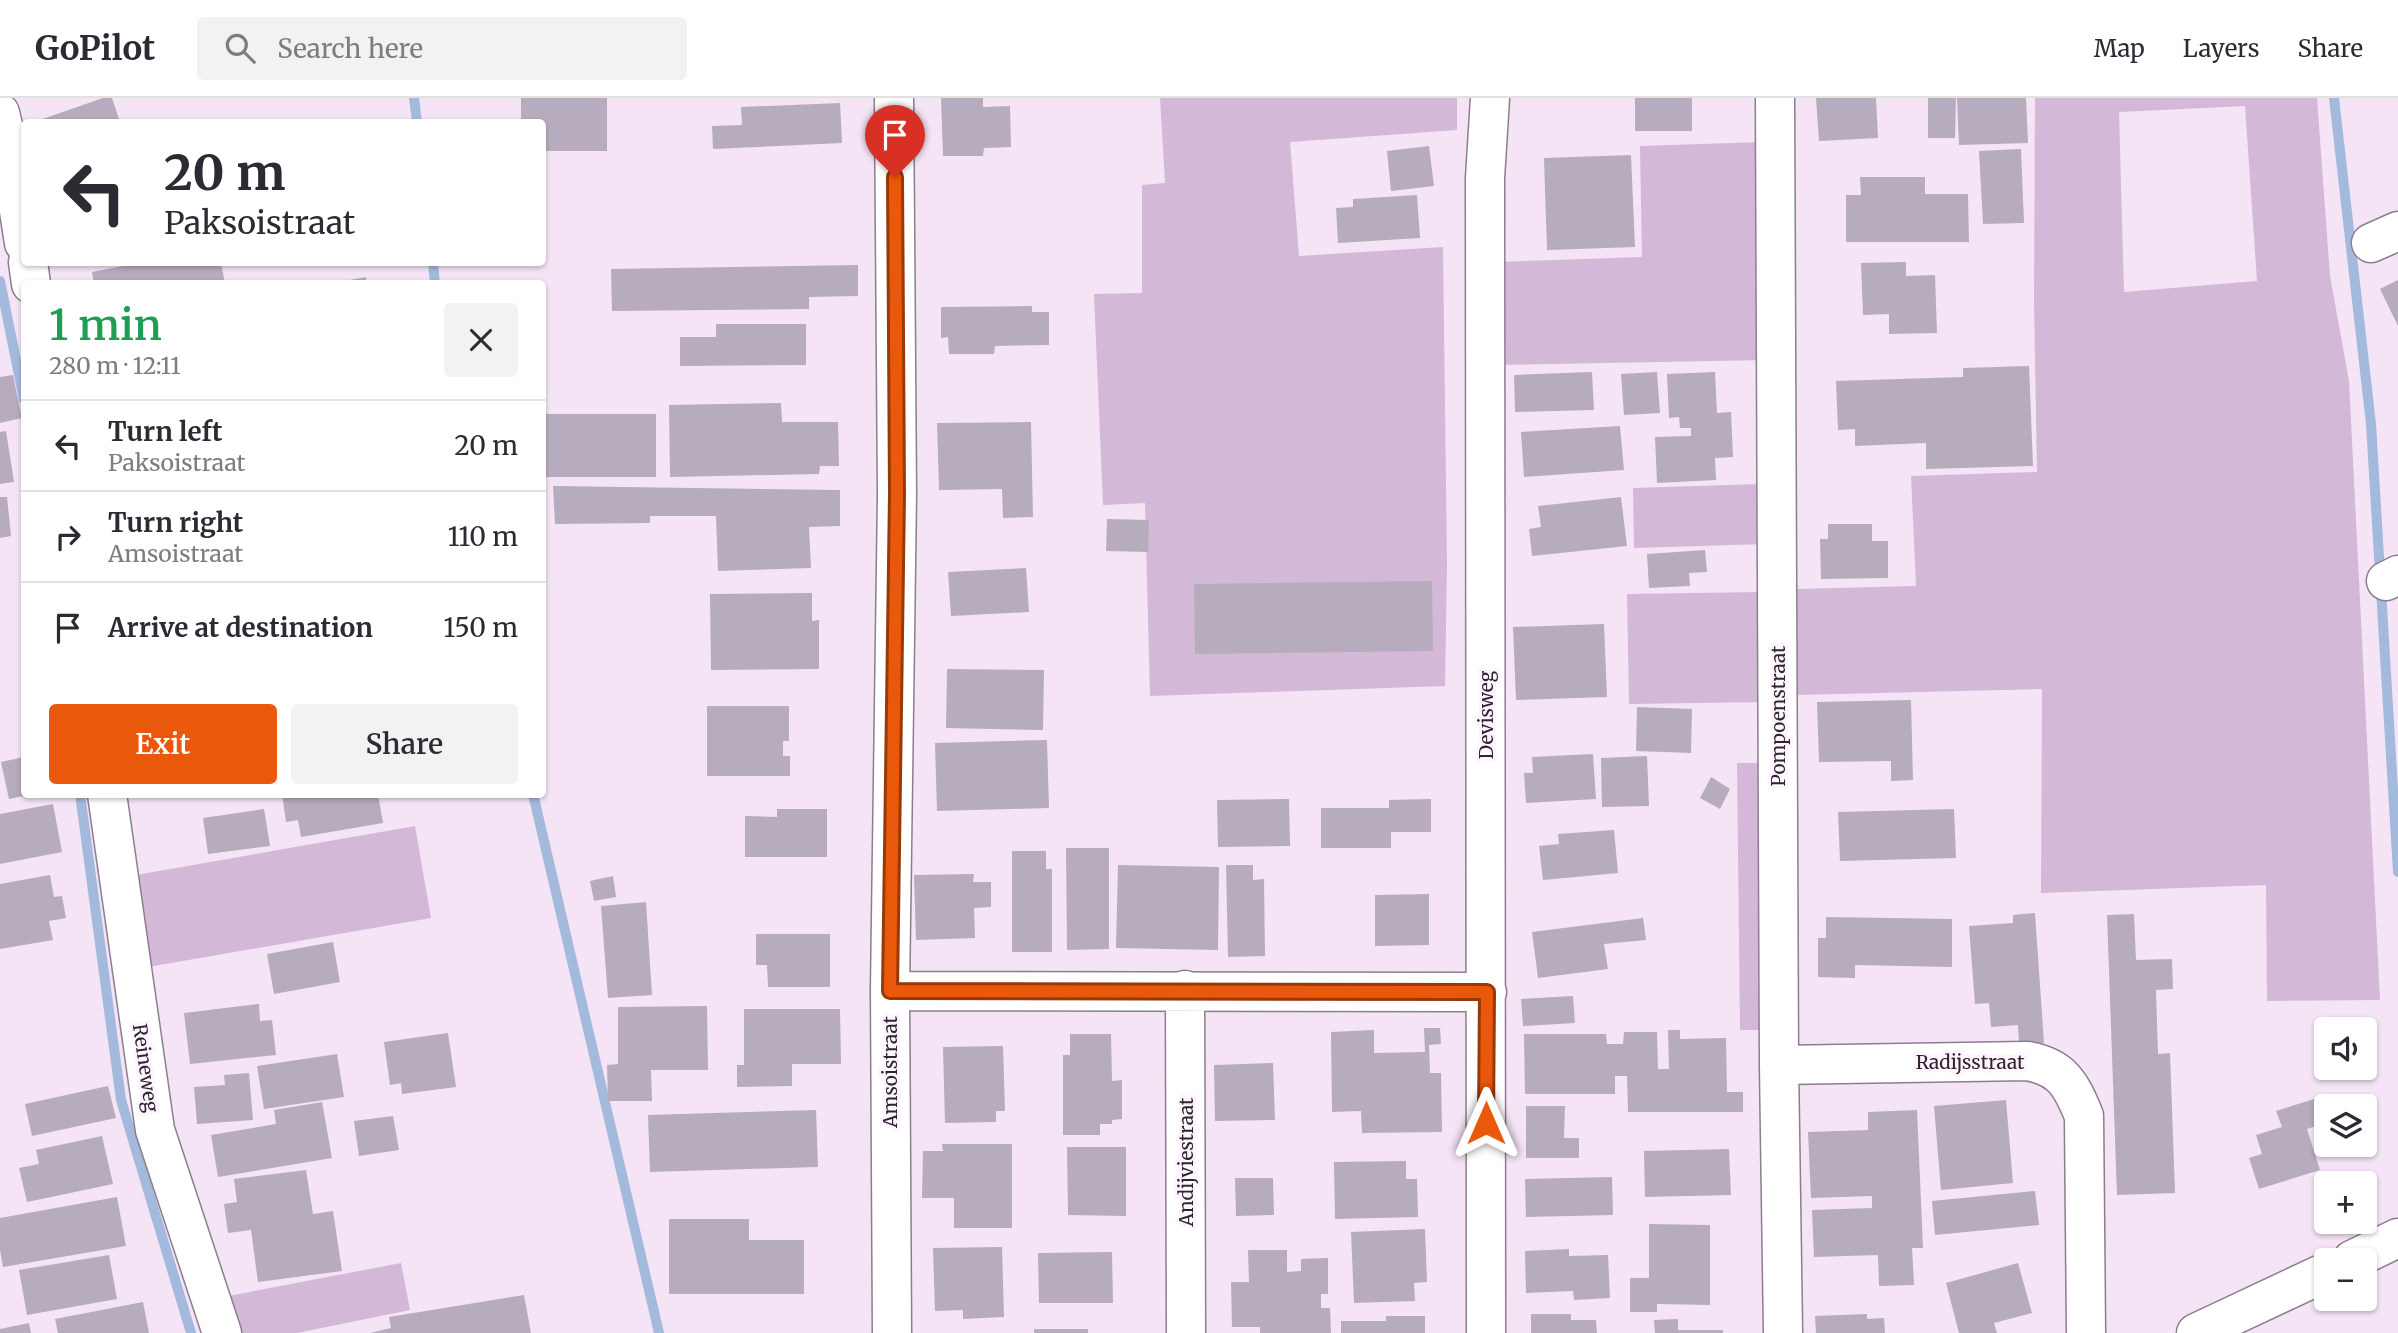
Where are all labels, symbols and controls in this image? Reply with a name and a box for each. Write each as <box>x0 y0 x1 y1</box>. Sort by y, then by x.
search box <box>197 17 687 80</box>
text: GoPilot <box>35 28 155 69</box>
icon: search <box>221 29 259 67</box>
text: Search here <box>277 32 423 65</box>
text: Map <box>2094 33 2145 64</box>
text: Layers <box>2183 33 2259 64</box>
text: Share <box>2297 33 2363 64</box>
pin <box>865 105 925 177</box>
icon: arrive <box>876 116 914 154</box>
text: 20 m <box>164 142 285 203</box>
icon: left <box>49 147 140 238</box>
text: Paksoistraat <box>164 203 355 243</box>
text: 1 min <box>49 299 162 351</box>
button: close <box>444 303 518 377</box>
text: 280 m · 12:11 <box>49 351 181 380</box>
text: Turn left <box>108 415 222 448</box>
icon: left <box>49 427 87 465</box>
text: 20 m <box>454 429 518 462</box>
text: Paksoistraat <box>108 448 245 477</box>
text: Turn right <box>108 506 243 539</box>
icon: right <box>49 518 87 556</box>
text: 110 m <box>448 520 518 553</box>
text: Amsoistraat <box>108 539 243 568</box>
icon: arrive <box>49 609 87 647</box>
text: Arrive at destination <box>108 611 373 644</box>
text: 150 m <box>444 611 518 644</box>
street label: Pompoenstraat <box>1766 645 1790 786</box>
street label: Devisweg <box>1474 670 1498 759</box>
button: Exit <box>49 704 277 784</box>
button: Share <box>291 704 518 784</box>
street label: Amsoistraat <box>878 1016 902 1129</box>
map controls <box>2314 1017 2377 1311</box>
button: sound <box>2314 1017 2377 1080</box>
street label: Reineweg <box>128 1022 164 1114</box>
street label: Radijsstraat <box>1916 1050 2025 1074</box>
position arrow <box>1449 1086 1523 1160</box>
button: layers <box>2314 1094 2377 1157</box>
street label: Andijviestraat <box>1174 1097 1198 1228</box>
button: + <box>2314 1171 2377 1234</box>
button: − <box>2314 1248 2377 1311</box>

